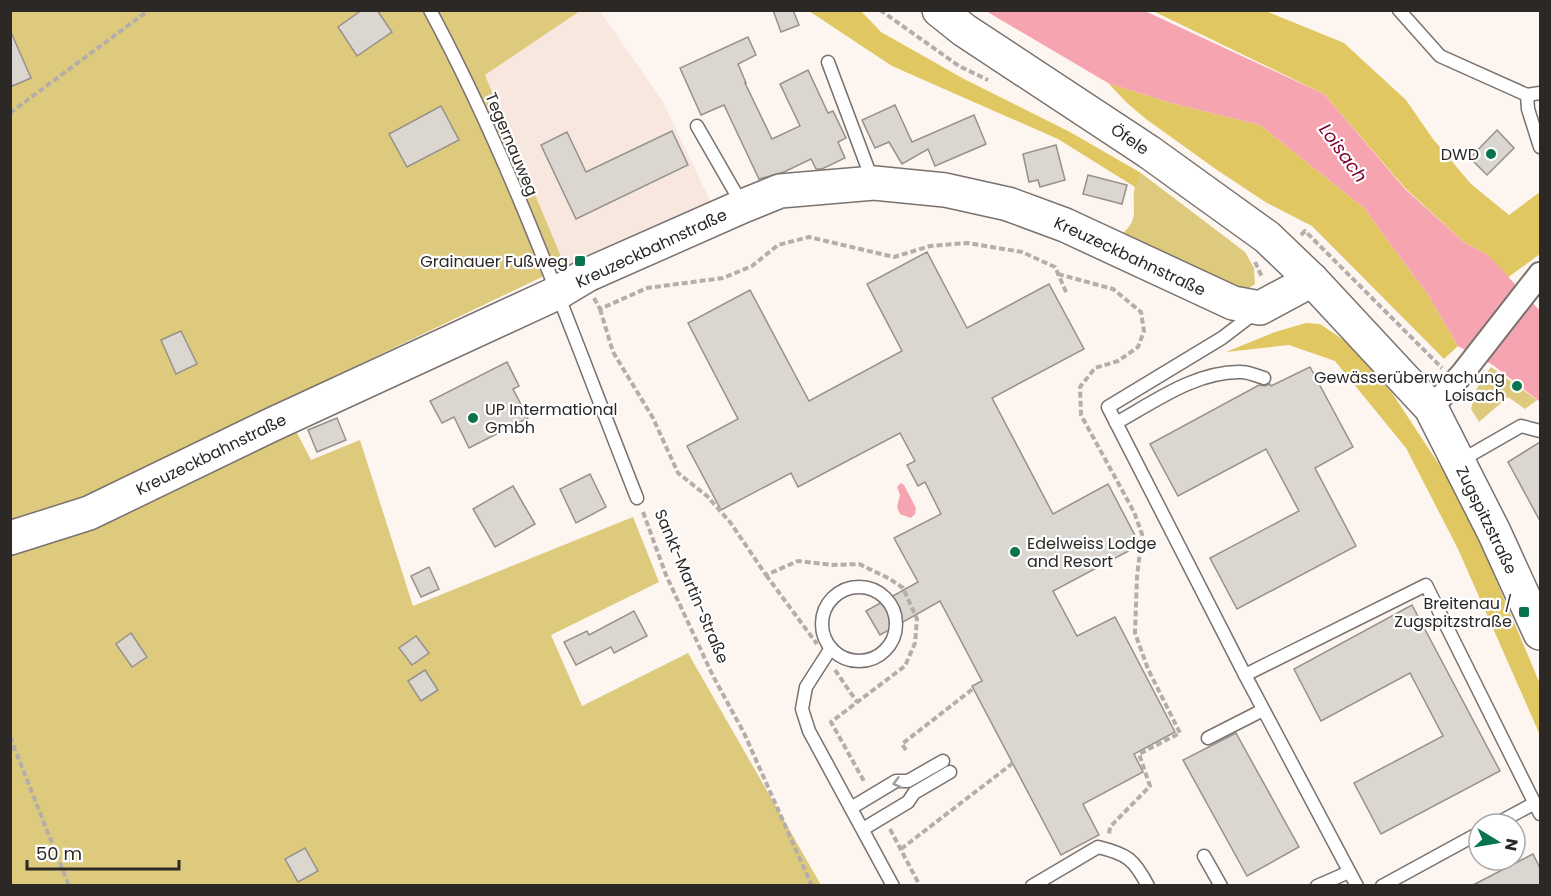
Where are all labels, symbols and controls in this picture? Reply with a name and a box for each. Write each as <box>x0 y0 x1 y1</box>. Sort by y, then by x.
street label: Tegernauweg <box>479 89 544 200</box>
street label: Öfele <box>1106 118 1153 161</box>
water label: Loisach <box>1313 118 1373 187</box>
place label: DWD <box>1441 143 1479 166</box>
marker: DWD <box>1484 147 1498 161</box>
street label: Kreuzeckbahnstraße <box>572 203 731 294</box>
street label: Kreuzeckbahnstraße <box>1050 211 1209 302</box>
place label: Grainauer Fußweg <box>420 250 568 273</box>
marker: Grainauer Fußweg <box>573 254 587 268</box>
place label: Gewässerüberwachung Loisach <box>1314 366 1505 407</box>
marker: Gewässerüberwachung Loisach <box>1510 379 1524 393</box>
place label: UP Intermational Gmbh <box>485 398 618 439</box>
street label: Kreuzeckbahnstraße <box>132 408 290 501</box>
marker: UP Intermational Gmbh <box>466 411 480 425</box>
street label: Zugspitzstraße <box>1450 462 1523 578</box>
street label: Sankt-Martin-Straße <box>649 506 734 667</box>
place label: Edelweiss Lodge and Resort <box>1027 532 1157 573</box>
marker: Edelweiss Lodge and Resort <box>1008 545 1022 559</box>
place label: Breitenau / Zugspitzstraße <box>1394 592 1512 633</box>
marker: Breitenau / Zugspitzstraße <box>1517 605 1531 619</box>
one-way arrow <box>892 776 902 789</box>
north arrow <box>1467 812 1527 872</box>
scale bar <box>27 833 178 871</box>
text: N <box>1499 837 1524 853</box>
text: 50 m <box>36 841 82 866</box>

